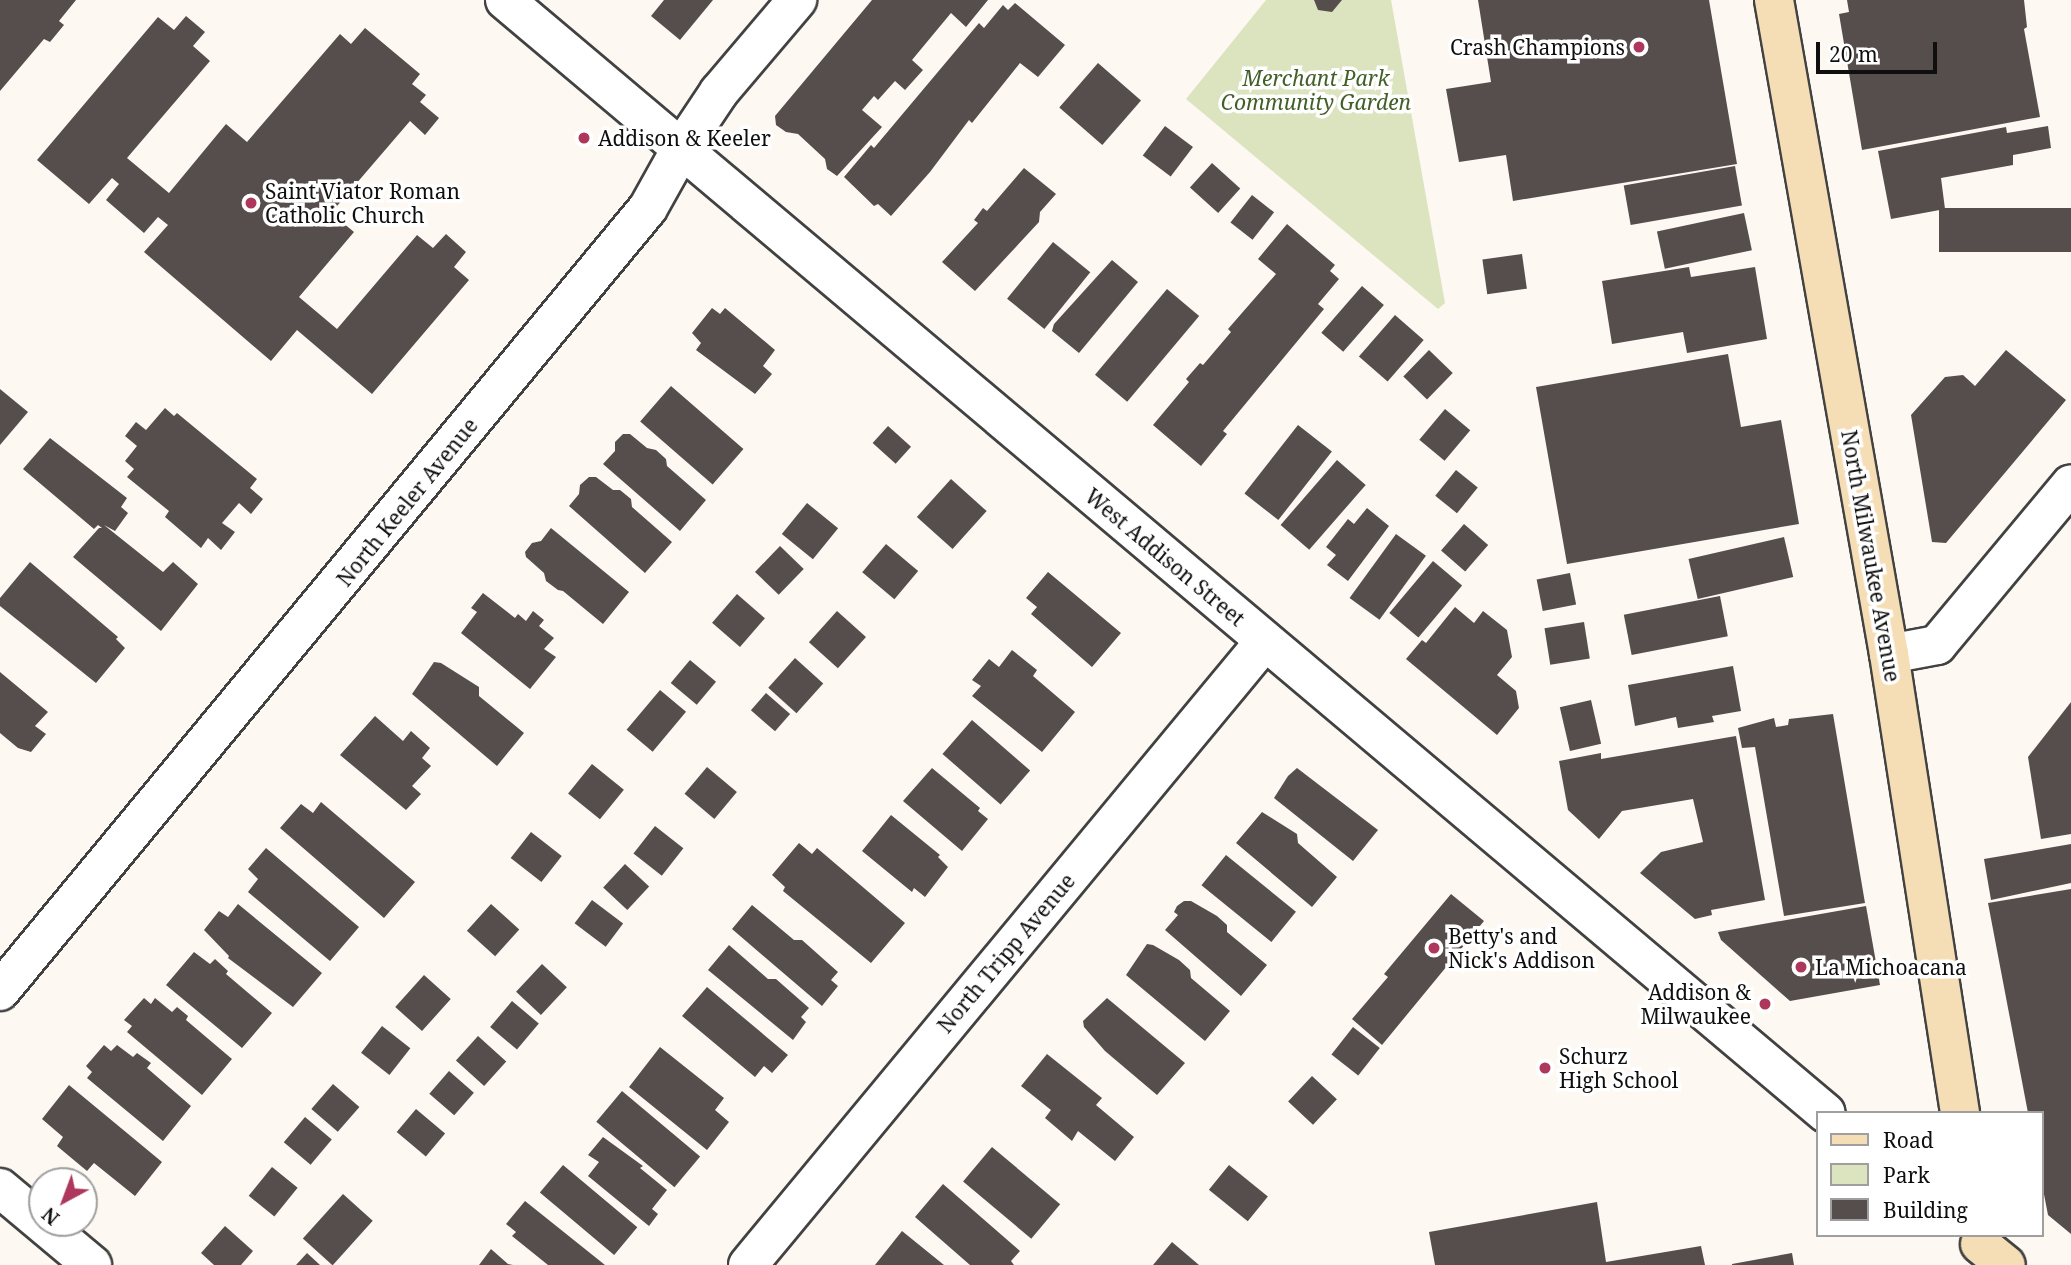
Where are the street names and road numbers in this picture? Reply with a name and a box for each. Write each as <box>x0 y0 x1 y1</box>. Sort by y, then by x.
street label: North Keeler Avenue <box>331 413 483 591</box>
street label: North Milwaukee Avenue <box>1836 428 1906 684</box>
street label: West Addison Street <box>1080 483 1250 631</box>
street label: North Tripp Avenue <box>932 868 1080 1038</box>

